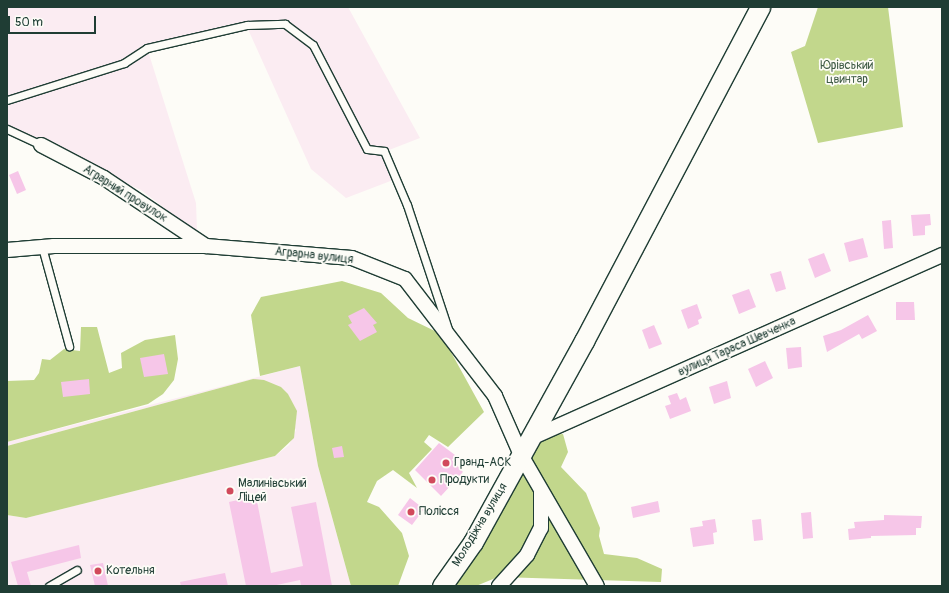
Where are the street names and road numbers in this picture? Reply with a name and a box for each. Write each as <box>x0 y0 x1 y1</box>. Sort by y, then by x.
street label: Аграрний провулок <box>80 162 170 226</box>
street label: Аграрна вулиця <box>274 245 354 267</box>
street label: вулиця Тараса Шевченка <box>676 314 798 380</box>
street label: Молодіжна вулиця <box>449 481 511 569</box>

